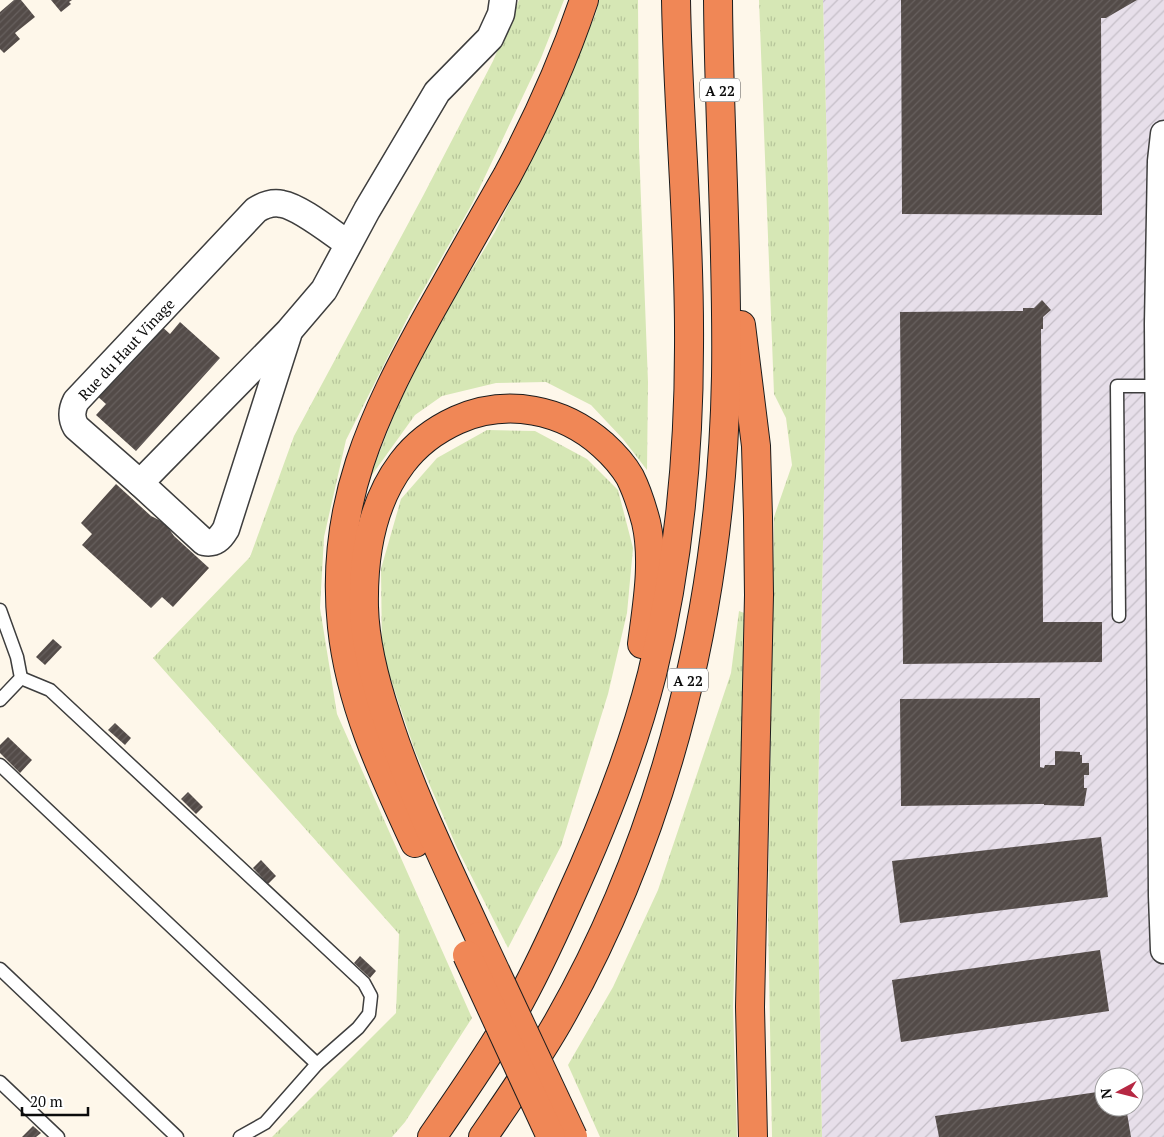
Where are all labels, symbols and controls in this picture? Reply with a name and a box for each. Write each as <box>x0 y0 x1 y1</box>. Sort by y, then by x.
road number: A 22 <box>700 78 740 102</box>
street label: Rue du Haut Vinage <box>73 294 179 404</box>
road number: A 22 <box>668 668 708 692</box>
north arrow <box>1094 1067 1144 1117</box>
scale bar <box>22 1084 89 1116</box>
text: N <box>1095 1087 1116 1100</box>
text: 20 m <box>30 1091 63 1111</box>

